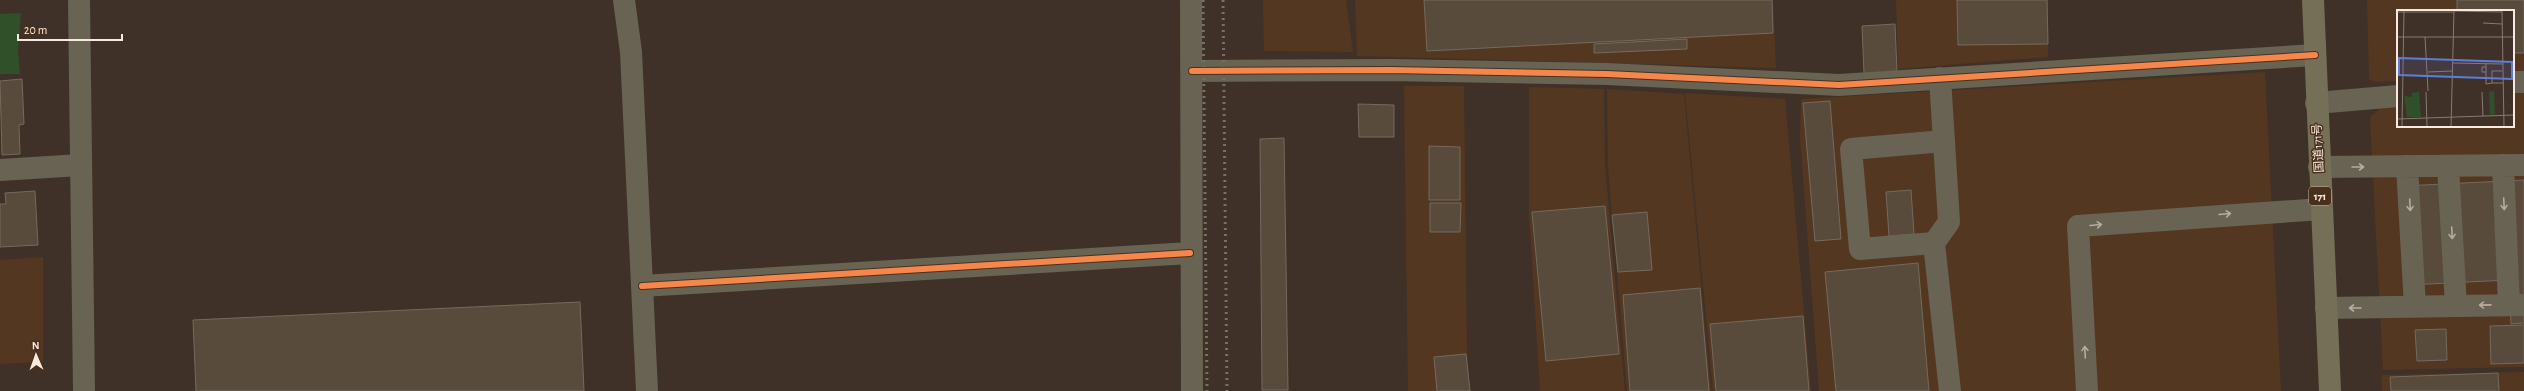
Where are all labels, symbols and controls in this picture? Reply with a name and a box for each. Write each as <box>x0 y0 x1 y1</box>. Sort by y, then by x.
inset map <box>2397 10 2514 127</box>
scale bar <box>18 16 122 42</box>
text: 20 m <box>24 24 47 36</box>
street label: 国道171号 <box>2310 123 2325 173</box>
one-way arrow <box>2351 163 2364 171</box>
road number: 171 <box>2309 187 2331 205</box>
one-way arrow <box>2501 197 2508 210</box>
one-way arrow <box>2406 198 2413 211</box>
one-way arrow <box>2218 211 2231 218</box>
one-way arrow <box>2089 221 2102 228</box>
one-way arrow <box>2448 226 2455 239</box>
one-way arrow <box>2479 301 2492 309</box>
one-way arrow <box>2349 304 2362 312</box>
north arrow <box>16 335 56 375</box>
text: N <box>32 340 40 351</box>
one-way arrow <box>2081 346 2088 359</box>

